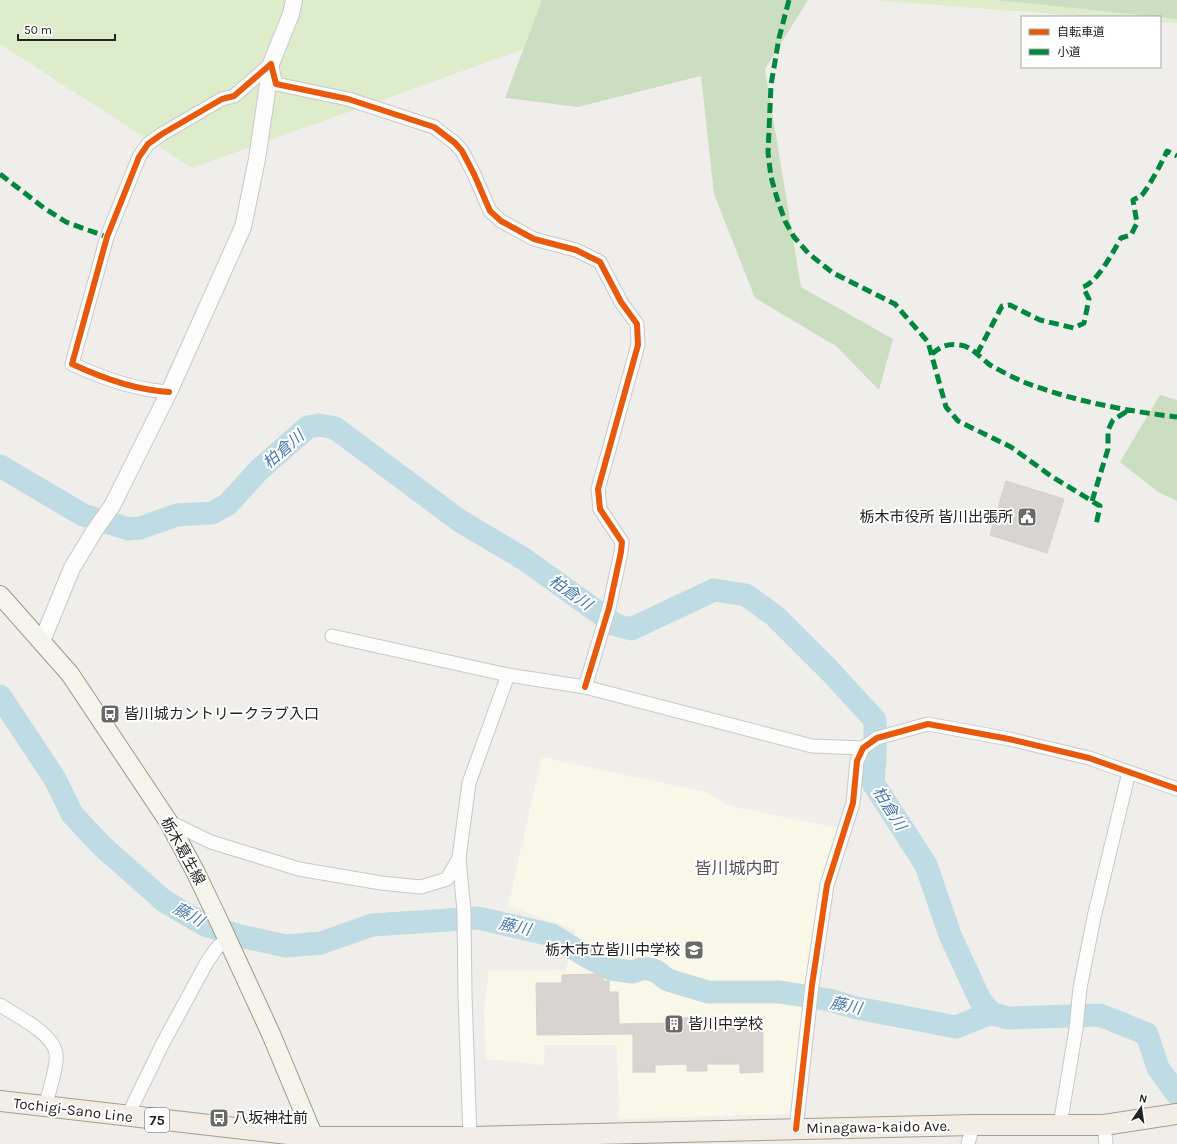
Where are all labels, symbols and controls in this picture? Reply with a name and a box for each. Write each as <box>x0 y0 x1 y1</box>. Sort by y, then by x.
scale bar <box>18 16 115 42</box>
legend <box>1021 16 1161 68</box>
text: 50 m <box>24 23 52 37</box>
text: 自転車道 <box>1057 25 1105 39</box>
text: 小道 <box>1057 45 1081 59</box>
water label: 柏倉川 <box>259 425 309 472</box>
public building icon: 栃木市役所 皆川出張所 <box>1016 506 1038 528</box>
place label: 栃木市役所 皆川出張所 <box>859 508 1013 526</box>
water label: 柏倉川 <box>546 571 597 615</box>
bus stop icon: 皆川城カントリークラブ入口 <box>99 703 121 725</box>
place label: 皆川城カントリークラブ入口 <box>124 705 319 723</box>
water label: 柏倉川 <box>869 783 911 835</box>
street label: 栃木葛生線 <box>157 814 209 888</box>
district label: 皆川城内町 <box>695 858 780 878</box>
water label: 藤川 <box>170 898 209 931</box>
water label: 藤川 <box>497 914 535 940</box>
school or university icon: 栃木市立皆川中学校 <box>683 939 705 961</box>
place label: 栃木市立皆川中学校 <box>545 941 680 959</box>
water label: 藤川 <box>828 993 865 1018</box>
building icon: 皆川中学校 <box>663 1013 685 1035</box>
place label: 皆川中学校 <box>688 1015 763 1033</box>
north arrow <box>1121 1088 1161 1128</box>
text: N <box>1138 1092 1148 1106</box>
street label: Tochigi-Sano Line <box>12 1094 134 1126</box>
bus stop icon: 八坂神社前 <box>208 1107 230 1129</box>
road number: 75 <box>145 1108 169 1132</box>
place label: 八坂神社前 <box>233 1109 308 1127</box>
street label: Minagawa-kaido Ave. <box>806 1117 950 1137</box>

